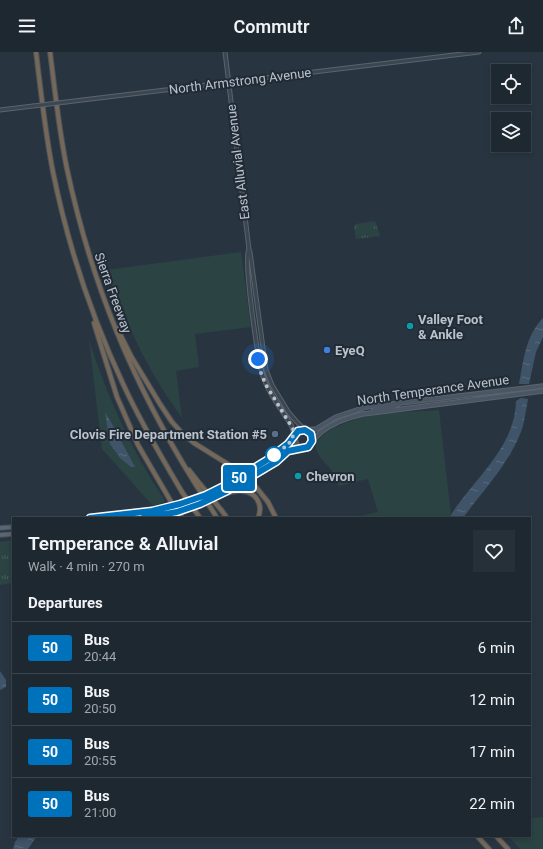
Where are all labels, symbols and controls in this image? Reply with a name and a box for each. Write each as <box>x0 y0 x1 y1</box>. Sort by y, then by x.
icon: menu <box>16 15 38 37</box>
icon: share <box>505 15 527 37</box>
text: Commutr <box>234 16 309 37</box>
map controls <box>491 64 531 152</box>
button: locate <box>491 64 531 104</box>
street label: North Armstrong Avenue <box>168 65 312 97</box>
street label: East Alluvial Avenue <box>223 103 253 221</box>
button: layers <box>491 112 531 152</box>
street label: Sierra Freeway <box>91 251 135 335</box>
place label: Valley Foot & Ankle <box>418 312 483 342</box>
marker: Valley Foot & Ankle <box>405 321 415 331</box>
place label: EyeQ <box>335 343 365 358</box>
marker: EyeQ <box>322 345 332 355</box>
your location <box>248 349 268 369</box>
street label: North Temperance Avenue <box>356 372 510 408</box>
place label: Clovis Fire Department Station #5 <box>70 427 267 442</box>
marker: Clovis Fire Department Station #5 <box>270 429 280 439</box>
unlabelled marker <box>265 446 283 464</box>
line badge: 50 <box>221 465 257 491</box>
place label: Chevron <box>306 469 355 484</box>
text: 50 <box>231 470 247 486</box>
marker: Chevron <box>293 471 303 481</box>
button: heart <box>473 530 515 572</box>
text: Temperance & Alluvial <box>28 532 218 555</box>
text: Walk · 4 min · 270 m <box>28 559 145 574</box>
text: Departures <box>28 594 103 612</box>
text: Bus <box>84 631 110 649</box>
text: 6 min <box>478 639 515 657</box>
text: 50 <box>42 640 58 656</box>
text: 20:44 <box>84 649 116 664</box>
text: Bus <box>84 683 110 701</box>
text: 12 min <box>469 691 515 709</box>
text: 50 <box>42 692 58 708</box>
text: 20:50 <box>84 701 116 716</box>
text: Bus <box>84 735 110 753</box>
text: 17 min <box>469 743 515 761</box>
text: 50 <box>42 744 58 760</box>
text: 20:55 <box>84 753 116 768</box>
text: Bus <box>84 787 110 805</box>
text: 22 min <box>469 795 515 813</box>
text: 50 <box>42 796 58 812</box>
text: 21:00 <box>84 805 116 820</box>

